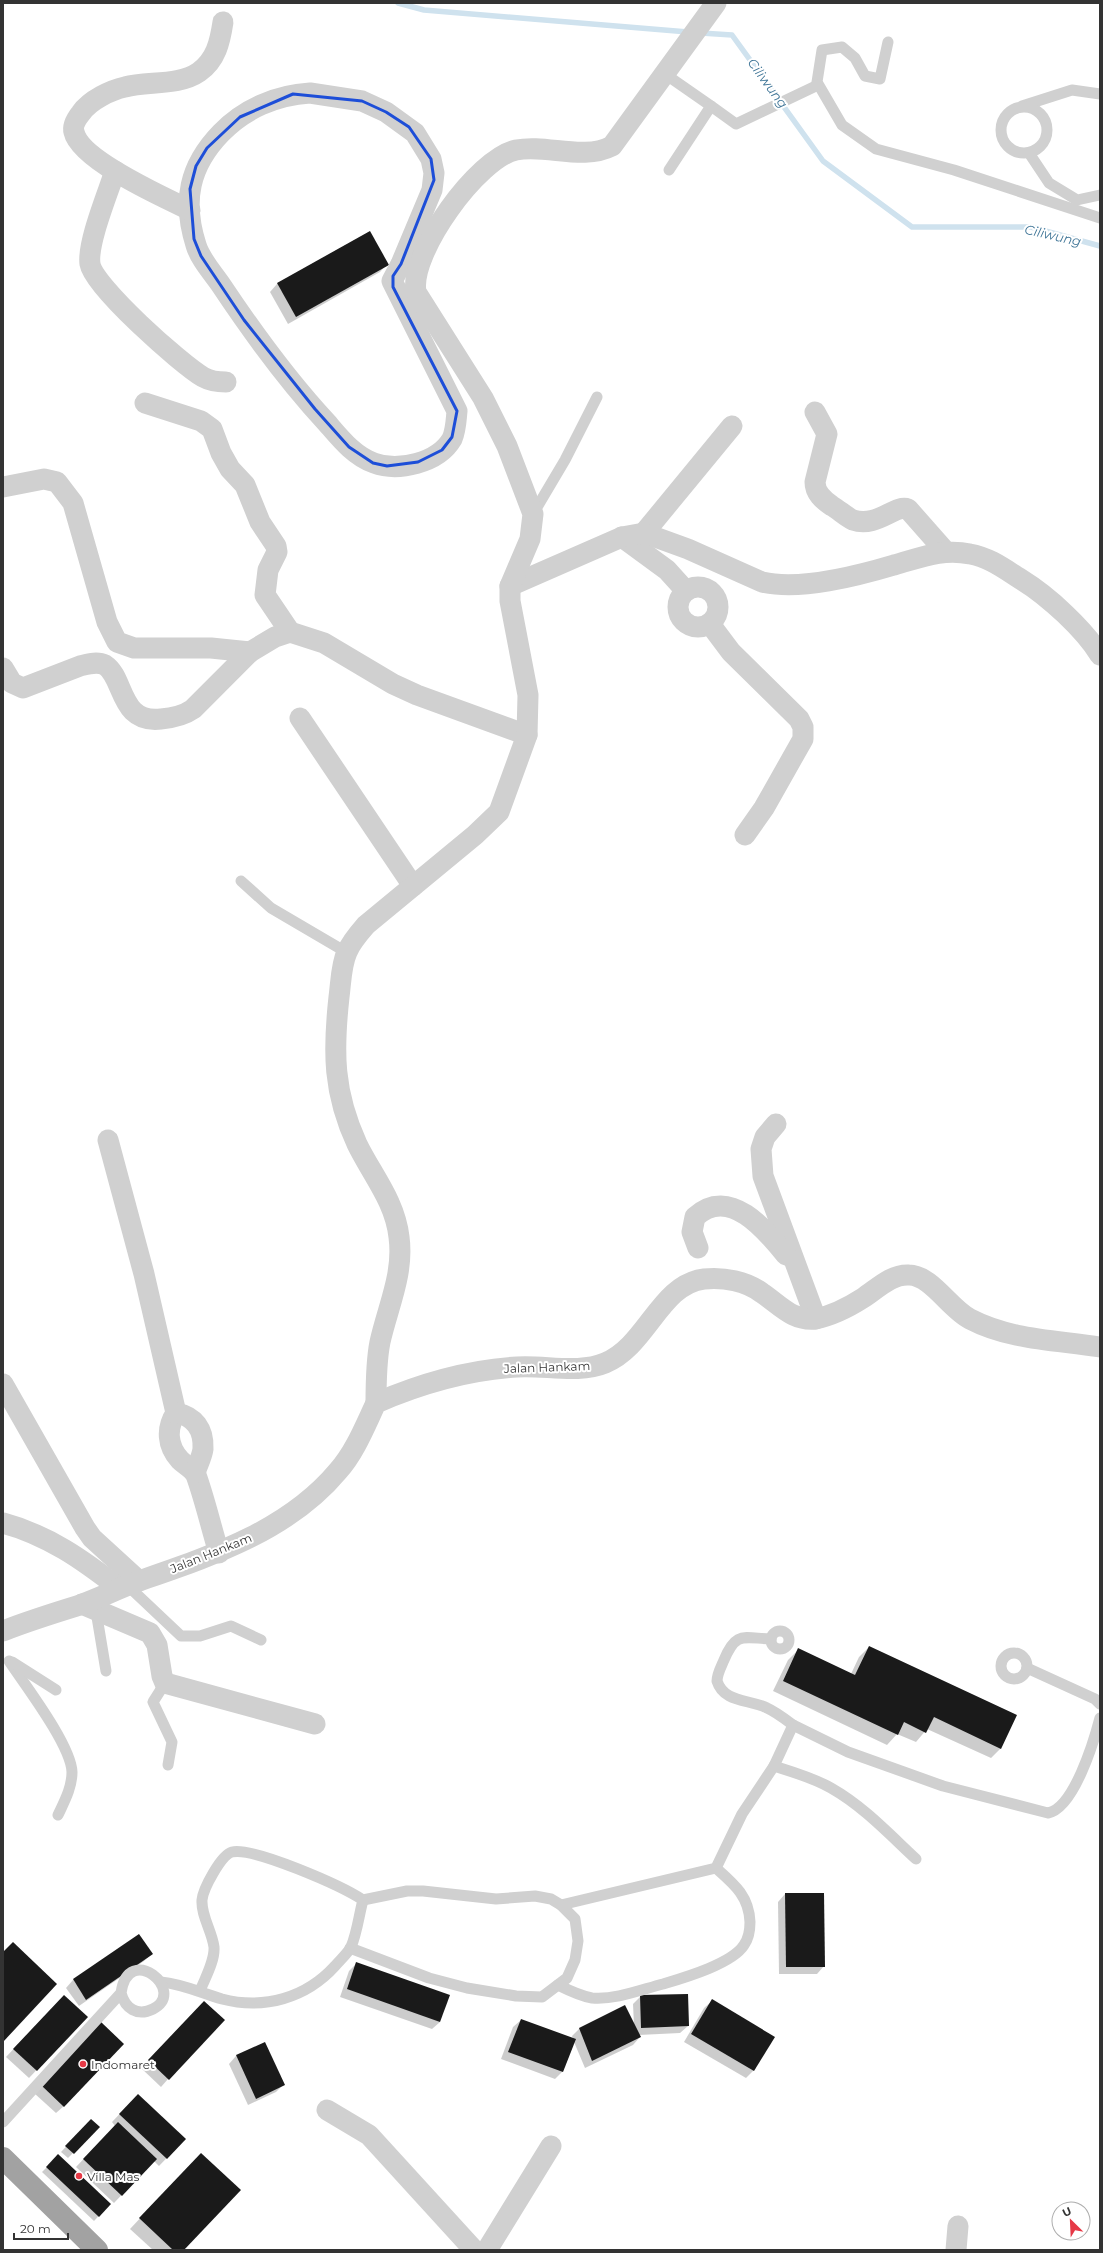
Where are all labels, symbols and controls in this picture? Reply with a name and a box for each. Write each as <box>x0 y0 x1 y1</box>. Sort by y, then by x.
water label: Ciliwung <box>745 55 791 111</box>
water label: Ciliwung <box>1023 221 1083 249</box>
street label: Jalan Hankam <box>503 1358 590 1376</box>
street label: Jalan Hankam <box>167 1530 254 1577</box>
place label: Indomaret <box>91 2057 155 2072</box>
marker: Indomaret <box>78 2059 88 2069</box>
place label: Villa Mas <box>87 2169 140 2184</box>
marker: Villa Mas <box>74 2171 84 2181</box>
north arrow <box>1051 2201 1091 2241</box>
text: U <box>1060 2204 1074 2220</box>
scale bar <box>14 2215 68 2241</box>
text: 20 m <box>20 2221 51 2236</box>

